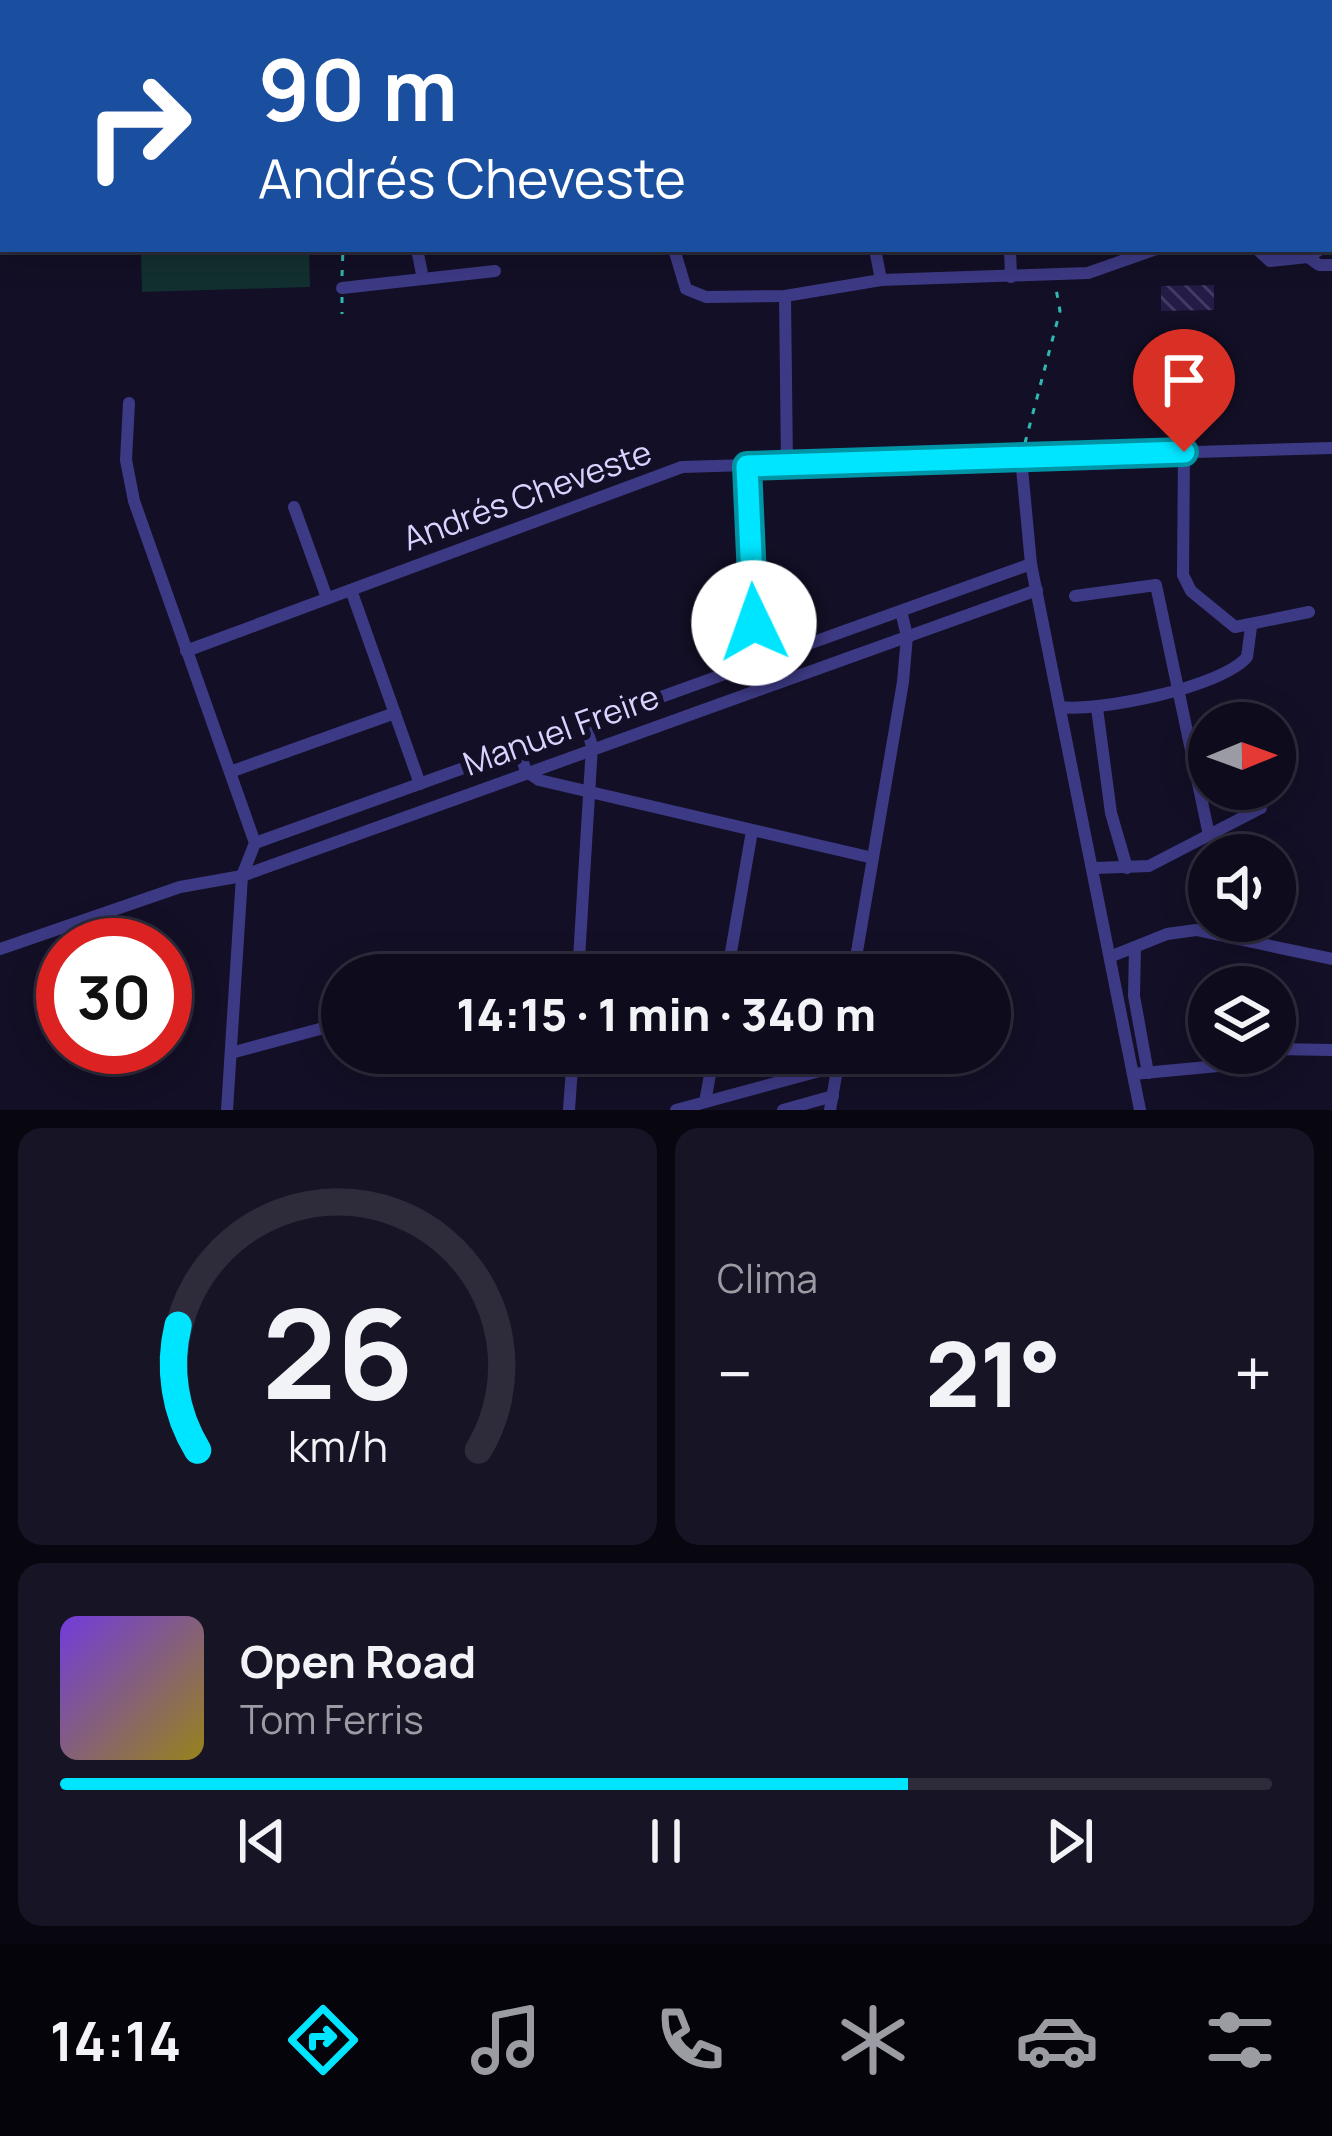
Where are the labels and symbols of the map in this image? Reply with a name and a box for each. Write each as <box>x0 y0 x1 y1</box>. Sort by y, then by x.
pin <box>1133 329 1235 452</box>
street label: Andrés Cheveste <box>396 429 657 560</box>
position arrow <box>691 560 817 686</box>
street label: Manuel Freire <box>457 673 665 786</box>
north arrow <box>1188 702 1296 810</box>
speed limit sign: 30 <box>36 918 192 1074</box>

